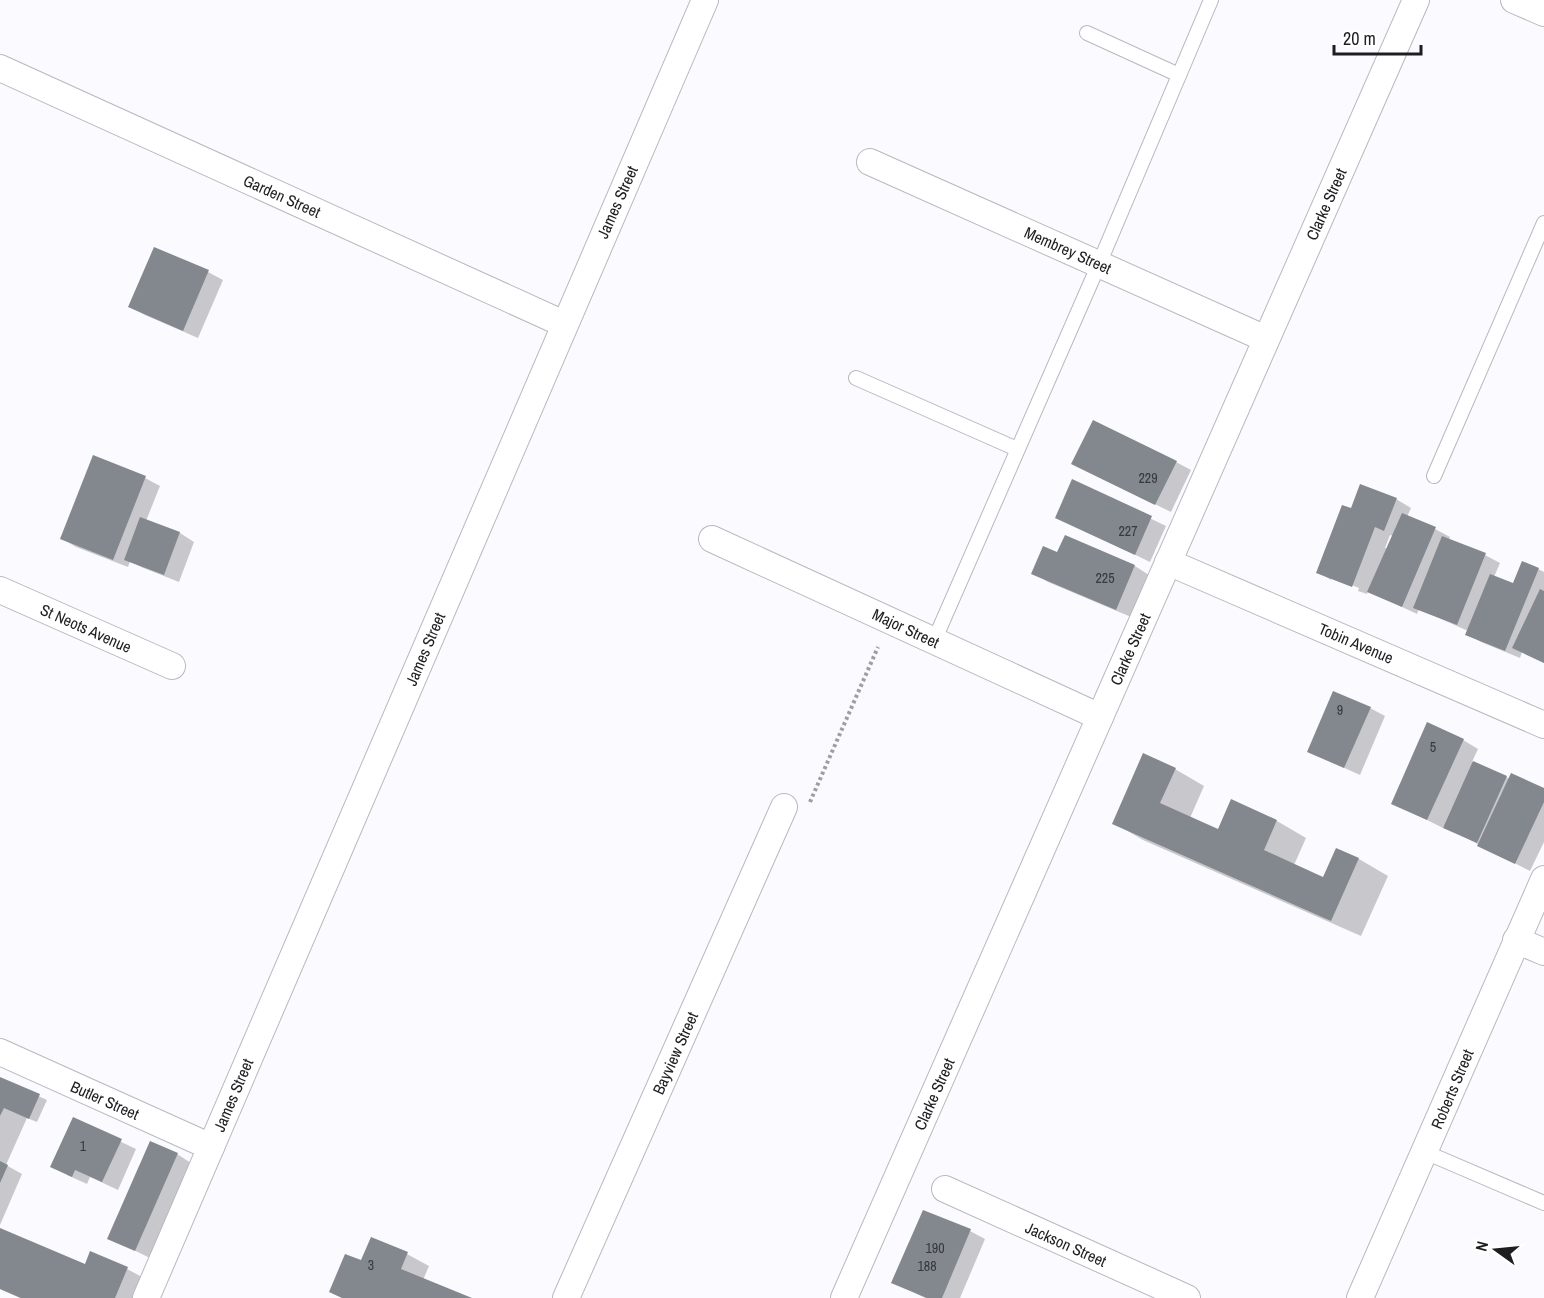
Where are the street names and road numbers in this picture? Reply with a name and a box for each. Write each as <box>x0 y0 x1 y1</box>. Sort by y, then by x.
street label: James Street <box>591 162 643 242</box>
street label: Clarke Street <box>1300 164 1352 243</box>
street label: Garden Street <box>240 169 324 223</box>
street label: Membrey Street <box>1021 221 1115 279</box>
street label: St Neots Avenue <box>37 598 135 658</box>
street label: Major Street <box>869 603 943 653</box>
street label: James Street <box>400 609 450 689</box>
street label: Clarke Street <box>1104 609 1156 688</box>
street label: Tobin Avenue <box>1315 617 1397 669</box>
street label: Bayview Street <box>647 1008 703 1098</box>
street label: Roberts Street <box>1425 1045 1479 1132</box>
street label: Clarke Street <box>908 1054 960 1133</box>
street label: James Street <box>208 1055 258 1135</box>
street label: Butler Street <box>67 1075 143 1125</box>
street label: Jackson Street <box>1022 1216 1110 1272</box>

